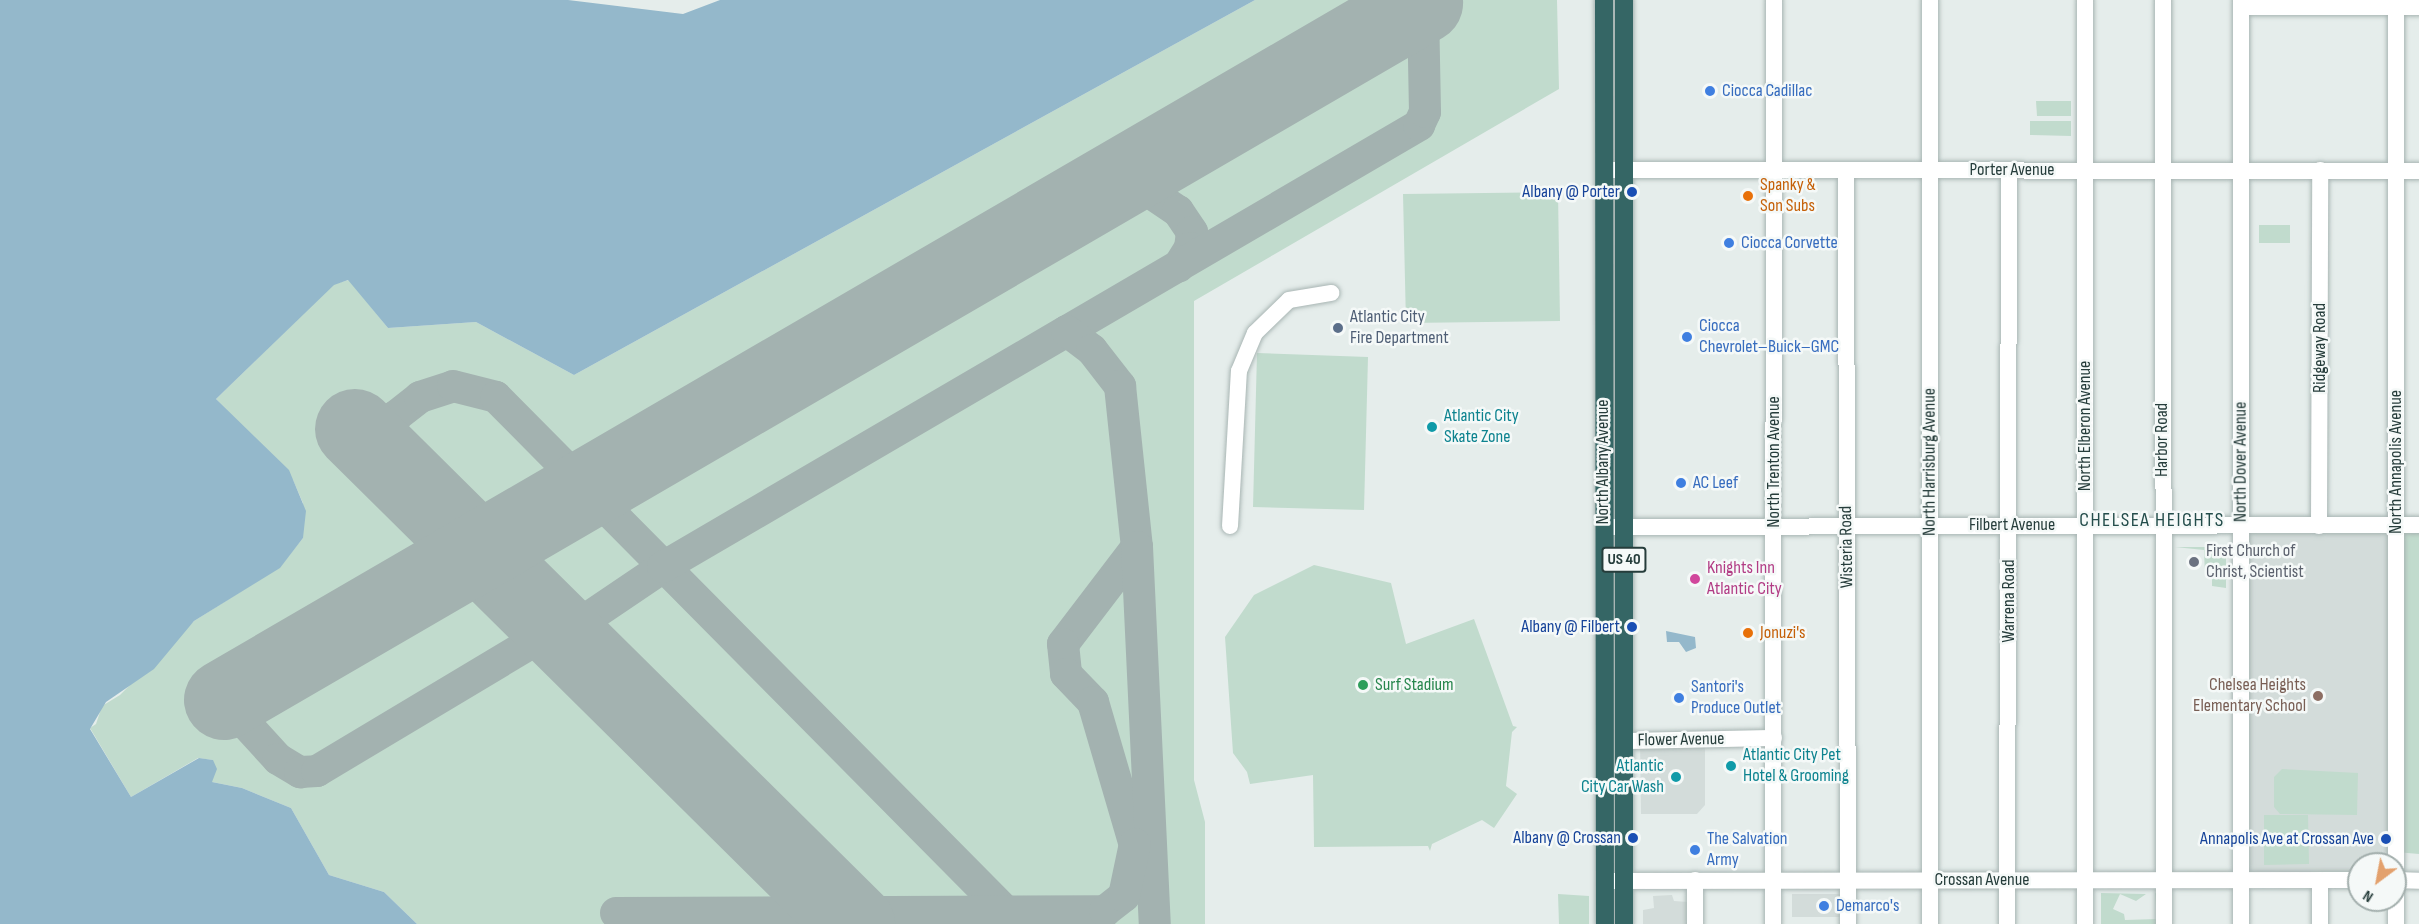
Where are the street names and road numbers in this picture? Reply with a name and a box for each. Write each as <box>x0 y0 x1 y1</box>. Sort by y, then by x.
street label: Porter Avenue <box>1969 159 2055 181</box>
street label: Ridgeway Road <box>2309 303 2331 393</box>
street label: North Elberon Avenue <box>2074 361 2096 491</box>
street label: North Harrisburg Avenue <box>1919 388 1941 536</box>
street label: North Annapolis Avenue <box>2385 390 2407 534</box>
street label: North Trenton Avenue <box>1763 396 1785 528</box>
street label: North Albany Avenue <box>1592 399 1614 525</box>
street label: North Dover Avenue <box>2230 402 2252 522</box>
street label: Harbor Road <box>2151 403 2173 477</box>
street label: Wisteria Road <box>1835 506 1859 588</box>
street label: Filbert Avenue <box>1969 514 2055 536</box>
road number: US 40 <box>1600 547 1648 573</box>
street label: Warrena Road <box>1998 560 2020 642</box>
street label: Flower Avenue <box>1637 728 1725 752</box>
street label: Crossan Avenue <box>1934 869 2030 891</box>

